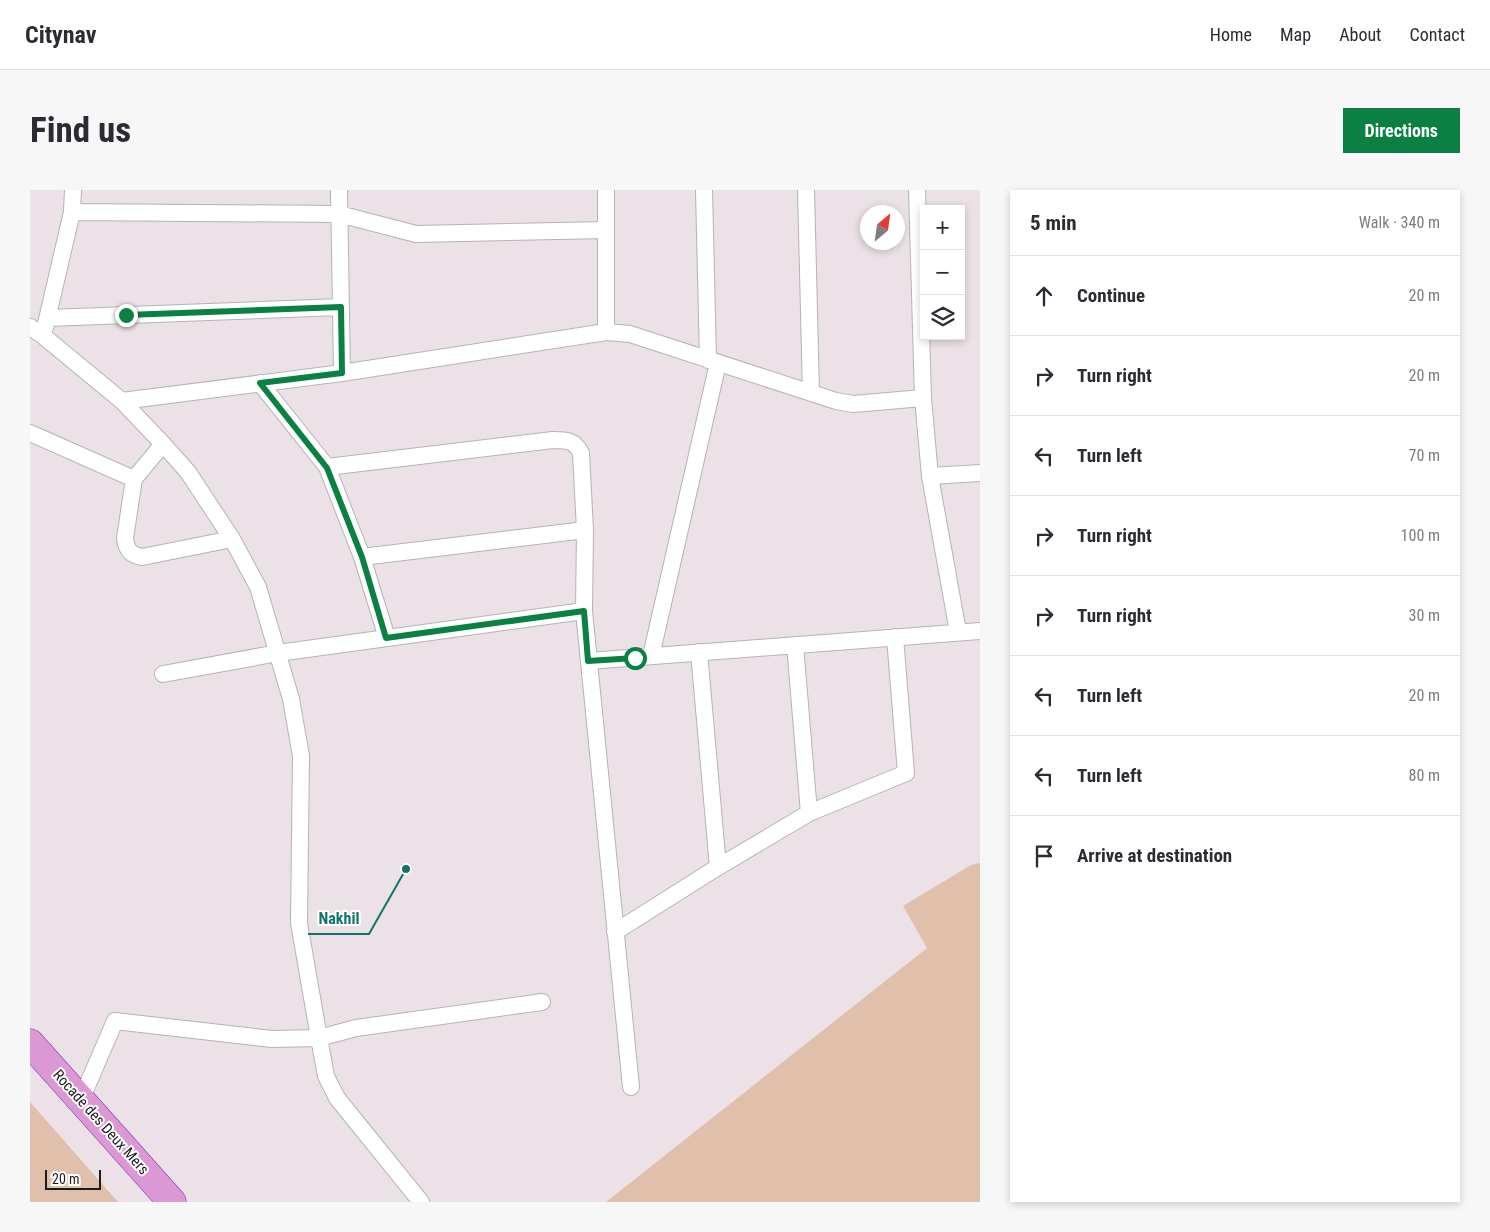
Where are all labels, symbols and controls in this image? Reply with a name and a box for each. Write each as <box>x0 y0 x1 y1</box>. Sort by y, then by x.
text: Citynav <box>25 21 96 49</box>
text: Home <box>1210 24 1252 45</box>
text: Map <box>1280 24 1311 45</box>
text: About <box>1339 24 1381 45</box>
text: Contact <box>1409 24 1465 45</box>
button: Directions <box>1343 108 1460 153</box>
text: Find us <box>30 110 131 151</box>
north arrow <box>860 205 905 250</box>
map controls <box>920 205 965 340</box>
button: + <box>920 205 965 250</box>
text: 5 min <box>1030 211 1077 235</box>
text: Walk · 340 m <box>1359 213 1440 232</box>
button: − <box>920 250 965 295</box>
icon: ahead <box>1030 282 1058 310</box>
text: Continue <box>1077 284 1145 307</box>
text: 20 m <box>1408 286 1440 305</box>
button: layers <box>920 295 965 340</box>
route end <box>115 304 138 327</box>
icon: right <box>1030 362 1058 390</box>
text: Turn right <box>1077 364 1152 387</box>
text: 20 m <box>1408 366 1440 385</box>
icon: left <box>1030 442 1058 470</box>
text: Turn left <box>1077 444 1142 467</box>
text: 70 m <box>1408 446 1440 465</box>
icon: right <box>1030 522 1058 550</box>
text: Turn right <box>1077 524 1152 547</box>
text: 100 m <box>1401 526 1440 545</box>
icon: right <box>1030 602 1058 630</box>
text: Turn right <box>1077 604 1152 627</box>
text: 30 m <box>1408 606 1440 625</box>
route start <box>624 647 647 670</box>
icon: left <box>1030 682 1058 710</box>
text: Turn left <box>1077 684 1142 707</box>
text: 20 m <box>1408 686 1440 705</box>
icon: left <box>1030 762 1058 790</box>
text: Turn left <box>1077 764 1142 787</box>
text: 80 m <box>1408 766 1440 785</box>
icon: arrive <box>1030 842 1058 870</box>
text: Arrive at destination <box>1077 844 1232 867</box>
callout: Nakhil <box>308 903 369 934</box>
text: Nakhil <box>319 909 359 928</box>
street label: Rocade des Deux Mers <box>49 1066 153 1178</box>
scale bar <box>45 1167 101 1190</box>
text: 20 m <box>52 1171 80 1187</box>

